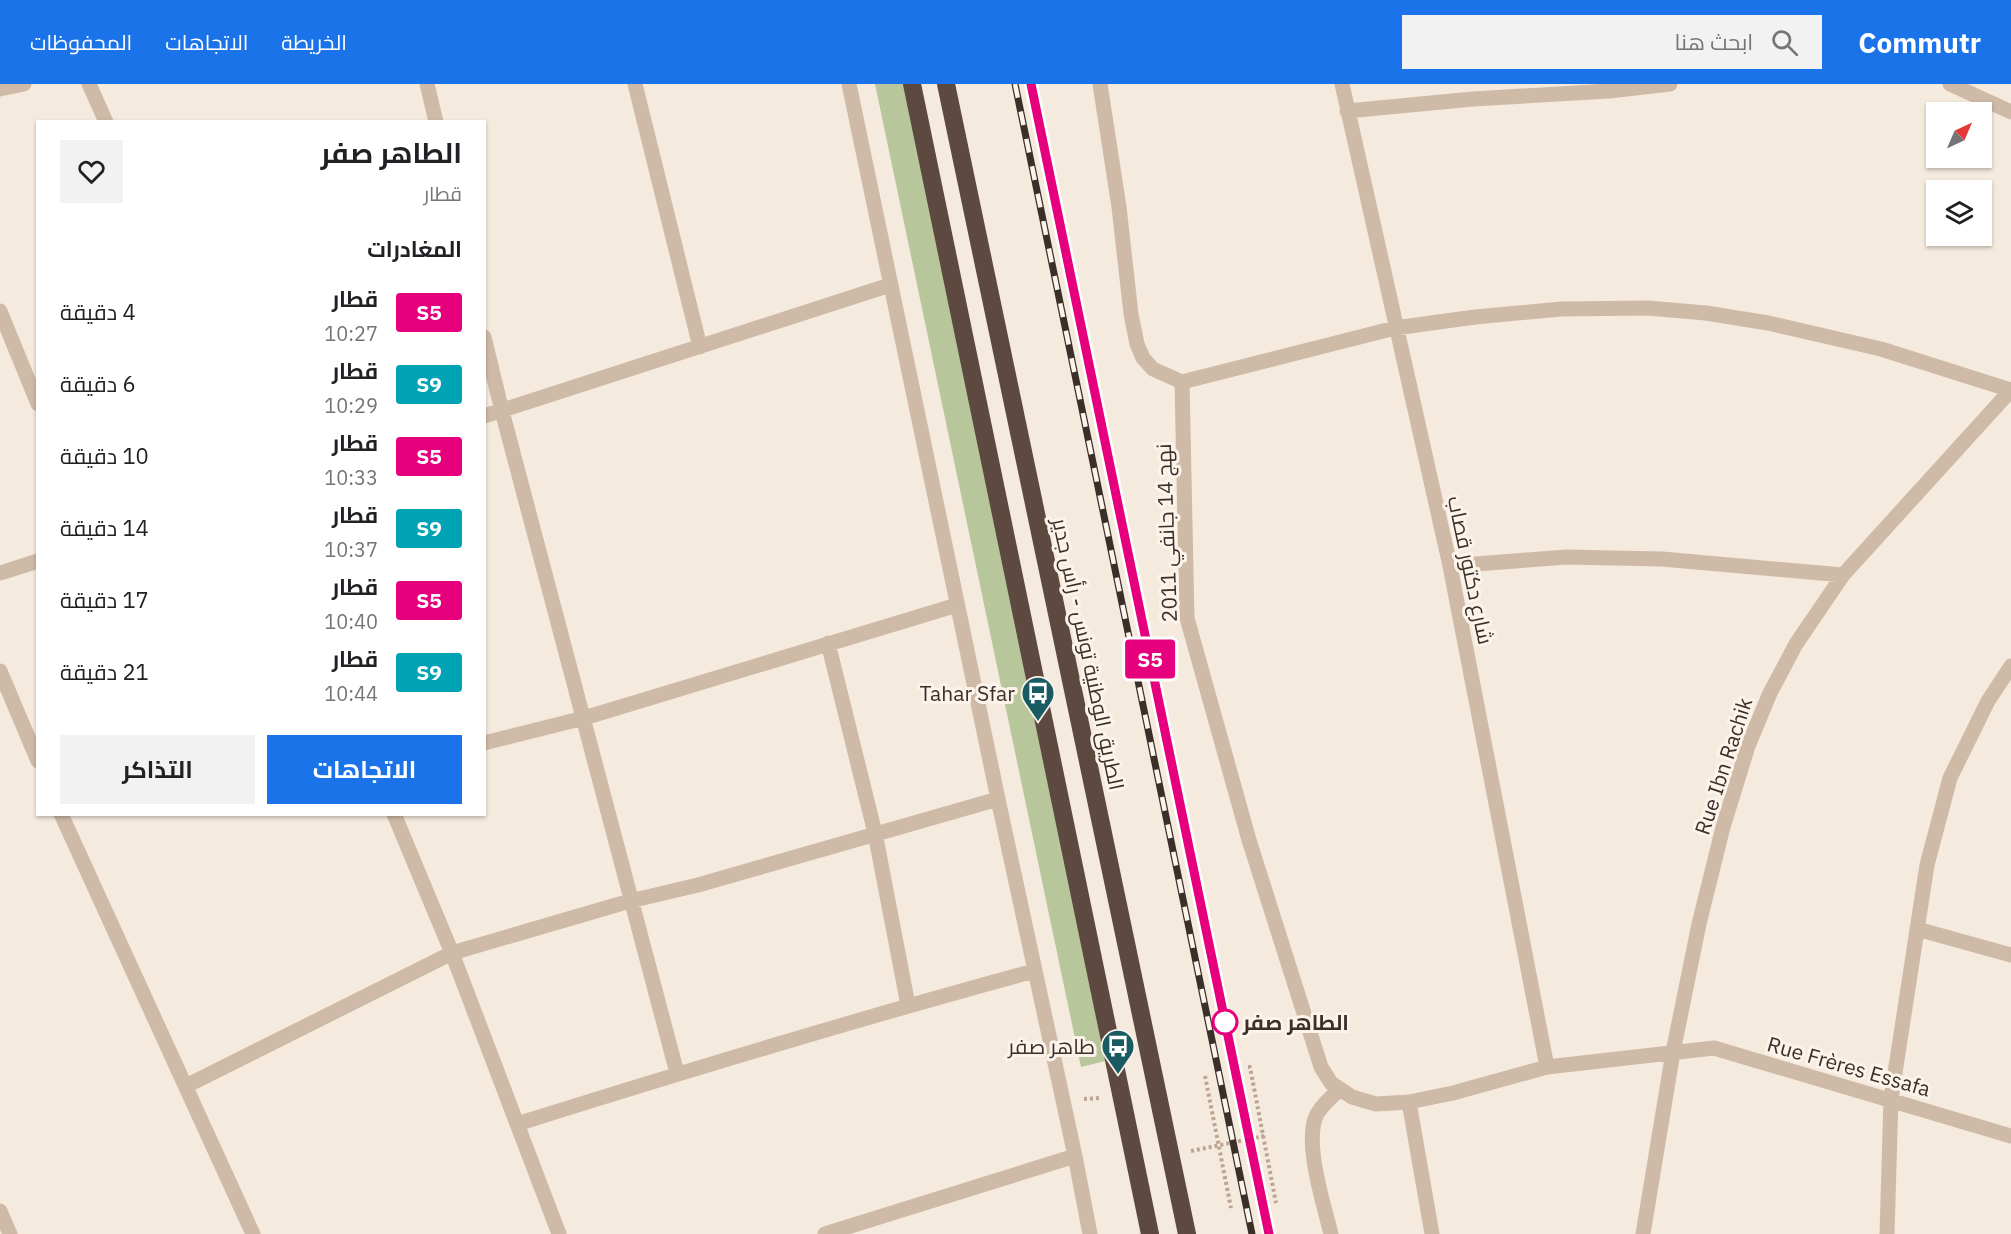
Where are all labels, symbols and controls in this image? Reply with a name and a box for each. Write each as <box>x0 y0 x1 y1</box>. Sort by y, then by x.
search box <box>1402 15 1822 69</box>
text: Commutr <box>1858 24 1981 61</box>
icon: search <box>1768 26 1801 59</box>
text: ابحث هنا <box>1674 27 1753 56</box>
text: المحفوظات <box>30 28 132 56</box>
text: الاتجاهات <box>165 28 248 56</box>
text: الخريطة <box>281 28 347 56</box>
north arrow <box>1926 102 1992 168</box>
map controls <box>1926 102 1992 246</box>
text: الطاهر صفر <box>321 134 462 171</box>
button: heart <box>60 140 123 203</box>
text: قطار <box>424 180 462 207</box>
button: layers <box>1926 180 1992 246</box>
text: المغادرات <box>367 234 462 263</box>
text: قطار <box>332 284 378 313</box>
text: 4 دقيقة <box>60 297 136 326</box>
text: S5 <box>416 298 442 326</box>
text: 10:27 <box>324 320 378 347</box>
text: قطار <box>332 356 378 385</box>
text: 6 دقيقة <box>60 369 136 398</box>
text: S9 <box>416 370 442 398</box>
text: 10:29 <box>324 392 378 419</box>
text: قطار <box>332 428 378 457</box>
text: 10 دقيقة <box>60 441 149 470</box>
text: S5 <box>416 442 442 470</box>
street label: نهج 14 جانفي 2011 <box>1149 443 1186 623</box>
text: 10:33 <box>324 464 378 491</box>
street label: شارع دكتور قصاب <box>1441 493 1500 647</box>
text: قطار <box>332 500 378 529</box>
text: 14 دقيقة <box>60 513 149 542</box>
text: S9 <box>416 514 442 542</box>
street label: الطريق الوطنية تونس - رأس جدير <box>1046 514 1132 793</box>
text: 10:37 <box>324 536 378 563</box>
text: قطار <box>332 572 378 601</box>
text: 17 دقيقة <box>60 585 149 614</box>
text: S5 <box>416 586 442 614</box>
text: 10:40 <box>324 608 378 635</box>
line badge: S5 <box>1123 640 1177 678</box>
text: قطار <box>332 644 378 673</box>
text: S5 <box>1137 645 1163 673</box>
text: 21 دقيقة <box>60 657 149 686</box>
text: S9 <box>416 658 442 686</box>
bus stop icon: Tahar Sfar <box>1020 675 1056 722</box>
place label: Tahar Sfar <box>920 679 1015 707</box>
text: 10:44 <box>324 680 378 707</box>
street label: Rue Ibn Rachik <box>1688 694 1758 838</box>
button: التذاكر <box>60 735 255 804</box>
button: الاتجاهات <box>267 735 462 804</box>
place label: الطاهر صفر <box>1242 1008 1349 1036</box>
marker: الطاهر صفر <box>1212 1009 1238 1035</box>
bus stop icon: طاهر صفر <box>1100 1028 1136 1075</box>
street label: Rue Frères Essafa <box>1764 1029 1934 1103</box>
place label: طاهر صفر <box>1007 1032 1095 1060</box>

